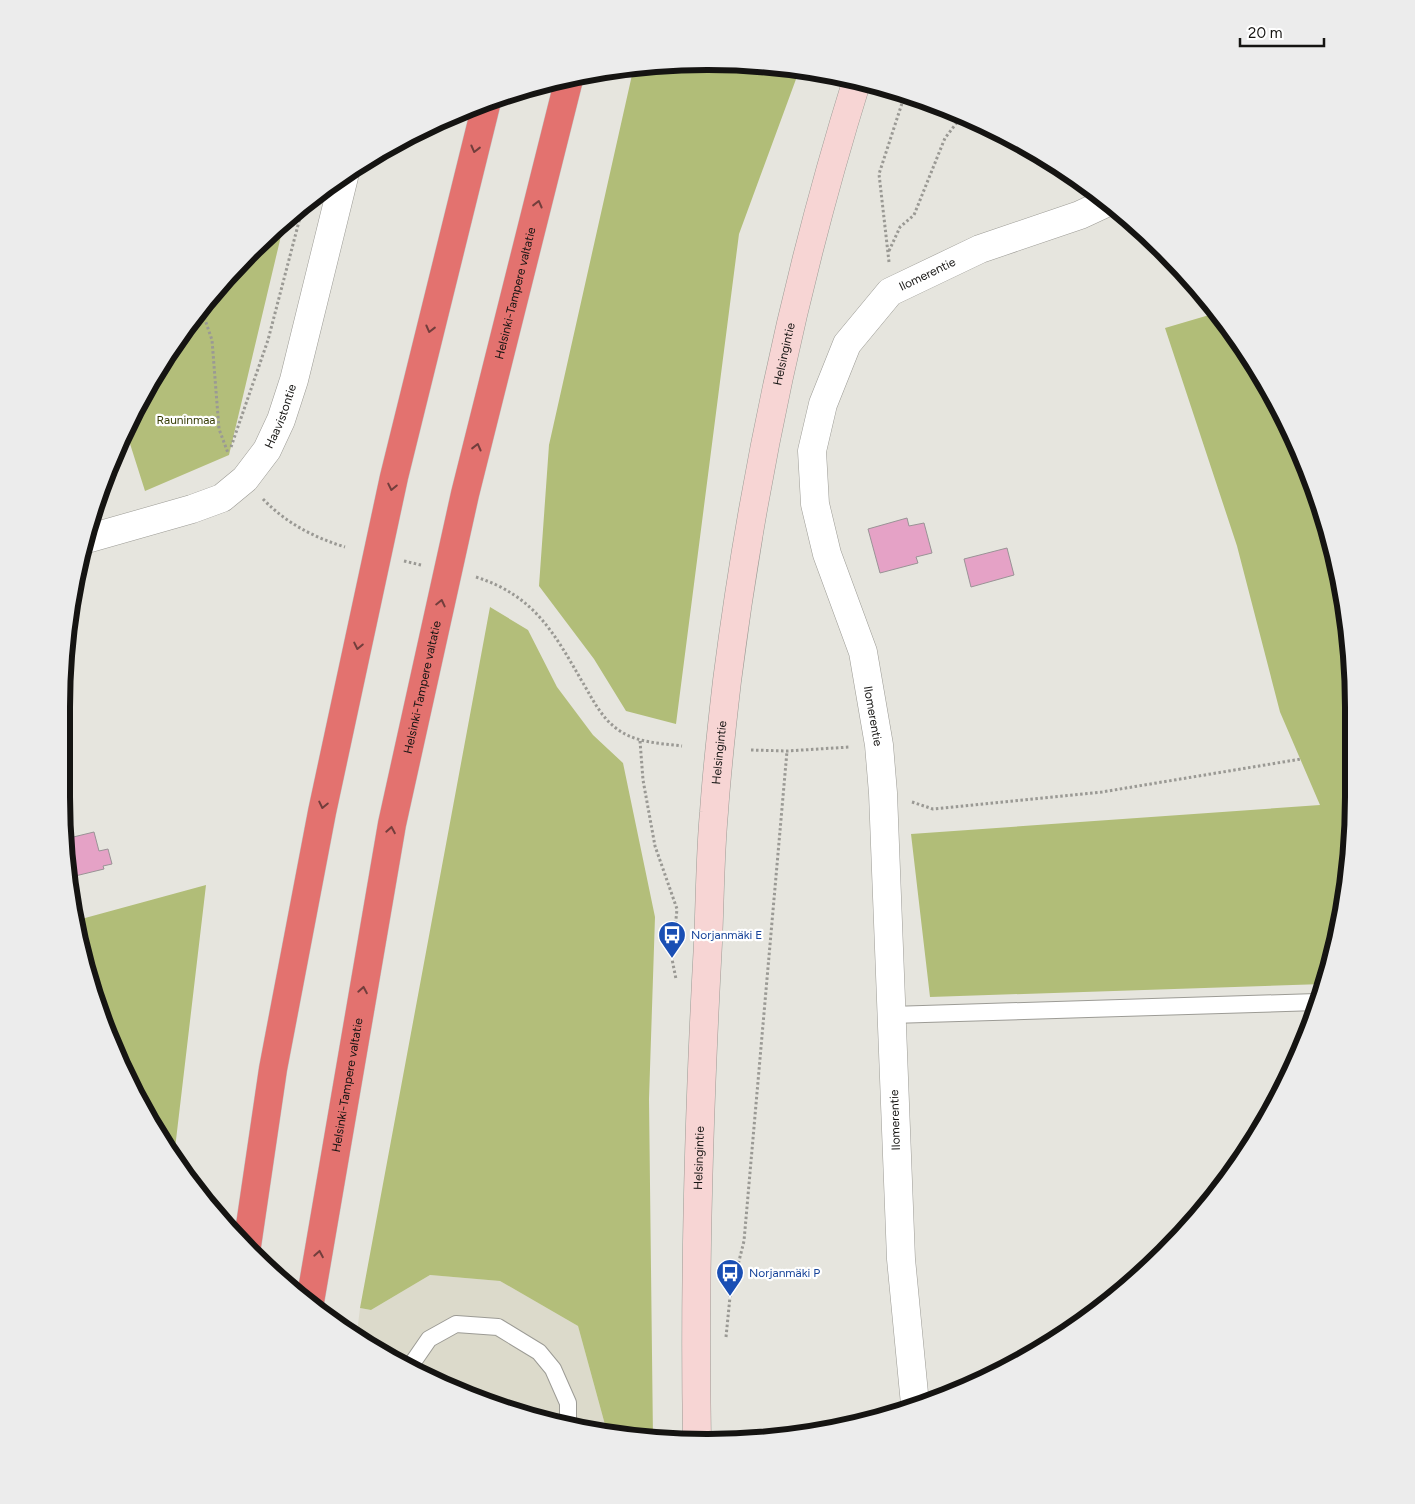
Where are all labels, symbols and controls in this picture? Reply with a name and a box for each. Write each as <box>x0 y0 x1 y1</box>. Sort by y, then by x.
scale bar <box>1240 15 1324 47</box>
text: 20 m <box>1248 24 1282 42</box>
one-way arrow <box>470 144 481 153</box>
one-way arrow <box>532 201 542 209</box>
street label: Helsinki-Tampere valtatie <box>492 225 539 361</box>
street label: Ilomerentie <box>897 255 958 294</box>
street label: Helsingintie <box>770 321 798 387</box>
one-way arrow <box>425 325 436 334</box>
street label: Haavistontie <box>262 382 299 451</box>
park label: Rauninmaa <box>157 413 215 427</box>
one-way arrow <box>471 442 482 451</box>
one-way arrow <box>387 483 398 492</box>
one-way arrow <box>435 598 446 607</box>
street label: Helsinki-Tampere valtatie <box>401 619 444 755</box>
one-way arrow <box>353 642 363 651</box>
street label: Ilomerentie <box>861 685 885 748</box>
street label: Helsingintie <box>709 720 729 785</box>
one-way arrow <box>318 800 329 809</box>
one-way arrow <box>385 825 395 834</box>
bus stop icon: Norjanmäki E <box>657 920 687 959</box>
place label: Norjanmäki E <box>691 928 762 942</box>
one-way arrow <box>358 986 368 994</box>
street label: Helsinki-Tampere valtatie <box>329 1017 366 1153</box>
street label: Ilomerentie <box>887 1089 903 1151</box>
street label: Helsingintie <box>691 1125 707 1190</box>
one-way arrow <box>313 1249 323 1258</box>
bus stop icon: Norjanmäki P <box>715 1258 745 1297</box>
place label: Norjanmäki P <box>749 1266 820 1280</box>

